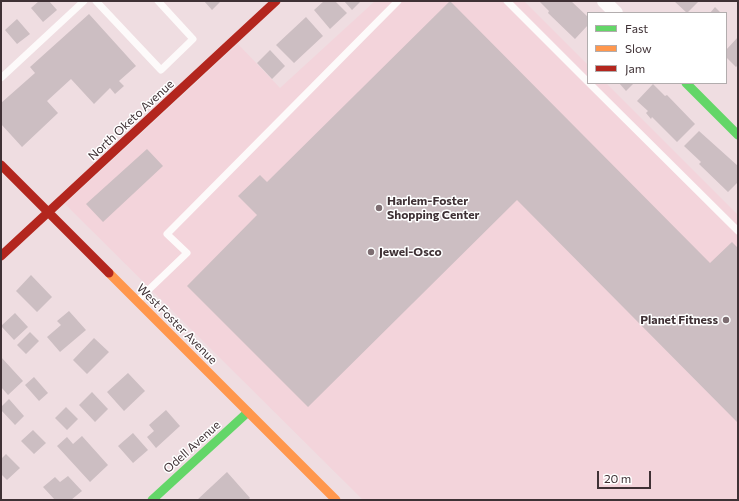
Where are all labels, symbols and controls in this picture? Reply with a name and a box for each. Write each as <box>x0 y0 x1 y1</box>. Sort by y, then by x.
legend <box>587 12 727 84</box>
text: Fast <box>625 21 648 35</box>
text: Slow <box>625 41 652 55</box>
text: Jam <box>625 61 645 75</box>
street label: North Oketo Avenue <box>85 77 177 163</box>
place label: Harlem-Foster Shopping Center <box>387 194 479 222</box>
marker: Harlem-Foster Shopping Center <box>374 203 384 213</box>
place label: Jewel-Osco <box>379 245 442 259</box>
marker: Jewel-Osco <box>366 247 376 257</box>
street label: West Foster Avenue <box>134 281 220 367</box>
place label: Planet Fitness <box>640 313 718 327</box>
marker: Planet Fitness <box>721 315 731 325</box>
street label: Odell Avenue <box>161 418 223 476</box>
scale bar <box>599 463 653 489</box>
text: 20 m <box>604 471 631 485</box>

